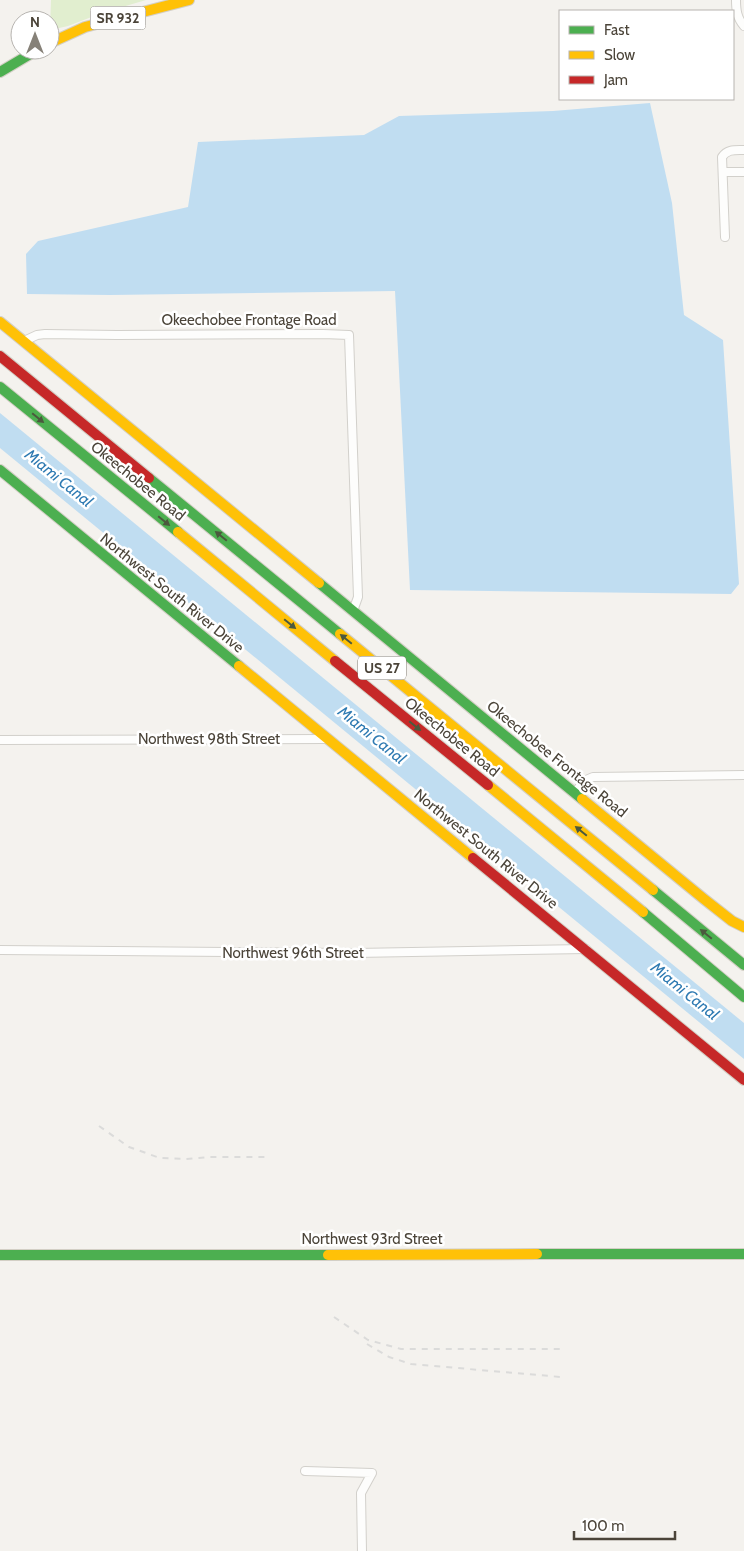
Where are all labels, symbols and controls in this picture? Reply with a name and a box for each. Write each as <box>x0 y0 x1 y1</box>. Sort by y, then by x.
road number: SR 932 <box>90 7 146 30</box>
north arrow <box>10 10 60 60</box>
legend <box>559 10 734 100</box>
text: N <box>30 13 40 31</box>
text: Fast <box>604 21 629 39</box>
text: Slow <box>604 46 635 64</box>
text: Jam <box>603 71 628 89</box>
street label: Okeechobee Frontage Road <box>161 311 337 329</box>
one-way arrow <box>31 413 44 424</box>
street label: Okeechobee Road <box>87 438 189 524</box>
water label: Miami Canal <box>21 444 97 511</box>
one-way arrow <box>157 515 169 527</box>
street label: Northwest South River Drive <box>96 529 248 657</box>
one-way arrow <box>215 531 228 542</box>
one-way arrow <box>283 618 296 629</box>
one-way arrow <box>340 634 353 645</box>
road number: US 27 <box>358 656 406 680</box>
street label: Okeechobee Road <box>401 694 503 780</box>
street label: Okeechobee Frontage Road <box>483 697 631 821</box>
water label: Miami Canal <box>334 701 410 768</box>
one-way arrow <box>409 721 422 732</box>
street label: Northwest 98th Street <box>138 730 280 748</box>
street label: Northwest South River Drive <box>410 785 562 913</box>
one-way arrow <box>575 825 587 837</box>
one-way arrow <box>700 928 713 939</box>
street label: Northwest 96th Street <box>222 944 364 962</box>
water label: Miami Canal <box>647 957 723 1024</box>
street label: Northwest 93rd Street <box>302 1230 442 1248</box>
scale bar <box>574 1508 675 1540</box>
text: 100 m <box>582 1517 624 1535</box>

